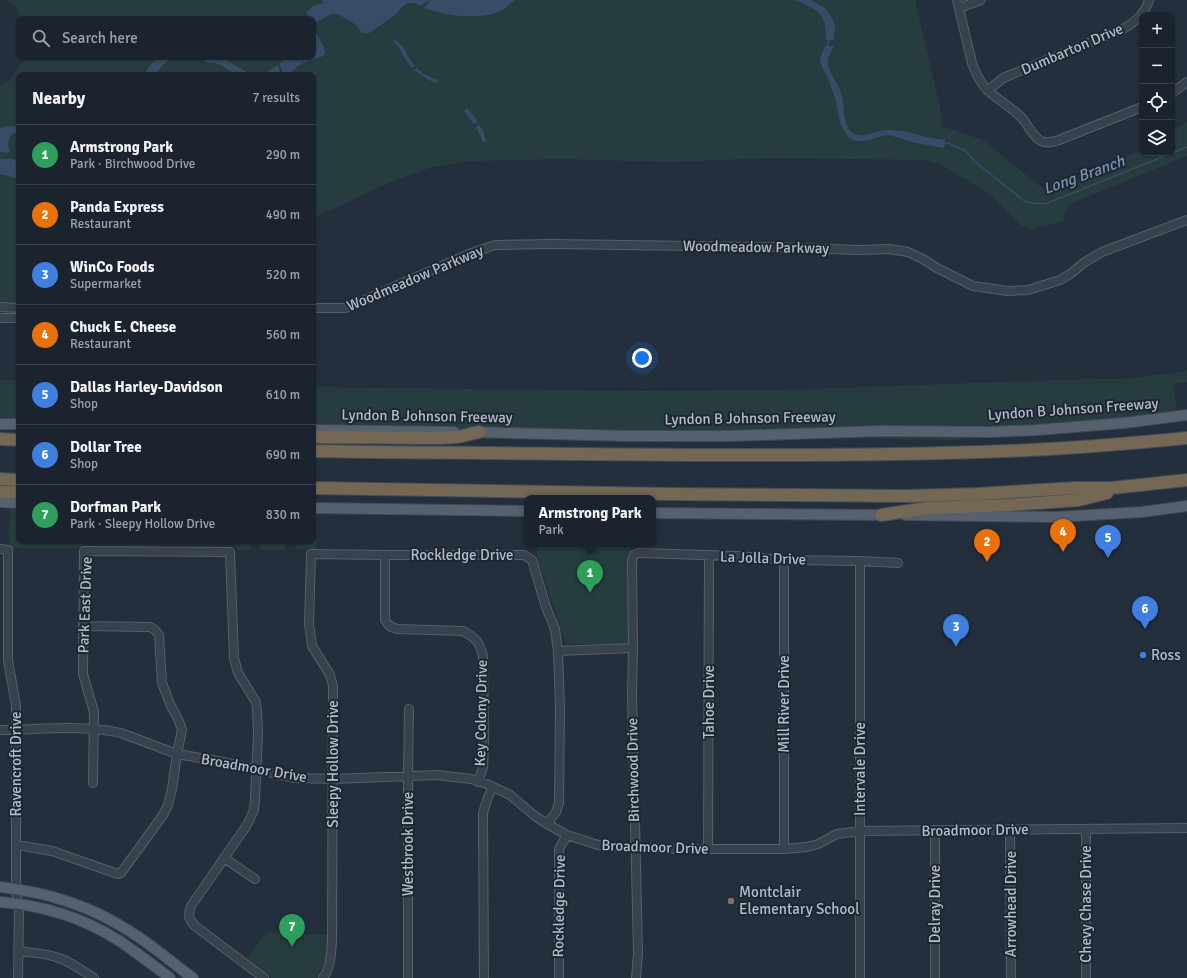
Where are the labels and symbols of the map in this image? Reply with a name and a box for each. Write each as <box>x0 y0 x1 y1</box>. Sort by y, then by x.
street label: Dumbarton Drive <box>1018 19 1126 79</box>
water label: Long Branch <box>1041 151 1129 199</box>
street label: Woodmeadow Parkway <box>683 237 829 257</box>
street label: Woodmeadow Parkway <box>344 241 486 315</box>
your location <box>632 348 652 368</box>
street label: Lyndon B Johnson Freeway <box>987 394 1159 424</box>
street label: Lyndon B Johnson Freeway <box>341 406 513 426</box>
street label: Lyndon B Johnson Freeway <box>664 408 836 428</box>
pin: 4 <box>1050 519 1076 552</box>
pin: 5 <box>1095 525 1121 558</box>
pin: 2 <box>974 529 1000 562</box>
street label: Rockledge Drive <box>411 546 513 564</box>
street label: La Jolla Drive <box>720 548 806 568</box>
street label: Park East Drive <box>74 556 96 654</box>
pin: 1 <box>577 560 603 593</box>
pin: 6 <box>1132 596 1158 629</box>
pin: 3 <box>943 614 969 647</box>
place label: Ross <box>1151 646 1181 664</box>
marker: Ross <box>1138 650 1148 660</box>
street label: Mill River Drive <box>775 655 793 753</box>
street label: Key Colony Drive <box>471 659 491 767</box>
street label: Tahoe Drive <box>700 665 718 739</box>
street label: Sleepy Hollow Drive <box>324 700 342 828</box>
street label: Ravencroft Drive <box>7 711 25 817</box>
street label: Birchwood Drive <box>623 718 643 822</box>
street label: Intervale Drive <box>851 722 869 816</box>
street label: Broadmoor Drive <box>200 750 308 786</box>
street label: Westbrook Drive <box>399 792 417 896</box>
street label: Broadmoor Drive <box>921 820 1029 840</box>
street label: Broadmoor Drive <box>601 836 709 858</box>
street label: Chevy Chase Drive <box>1077 845 1095 963</box>
street label: Arrowhead Drive <box>1002 851 1020 957</box>
street label: Rockledge Drive <box>549 854 569 958</box>
street label: Delray Drive <box>926 865 944 943</box>
place label: Montclair Elementary School <box>739 883 860 918</box>
marker: Montclair Elementary School <box>726 896 736 906</box>
pin: 7 <box>279 914 305 947</box>

